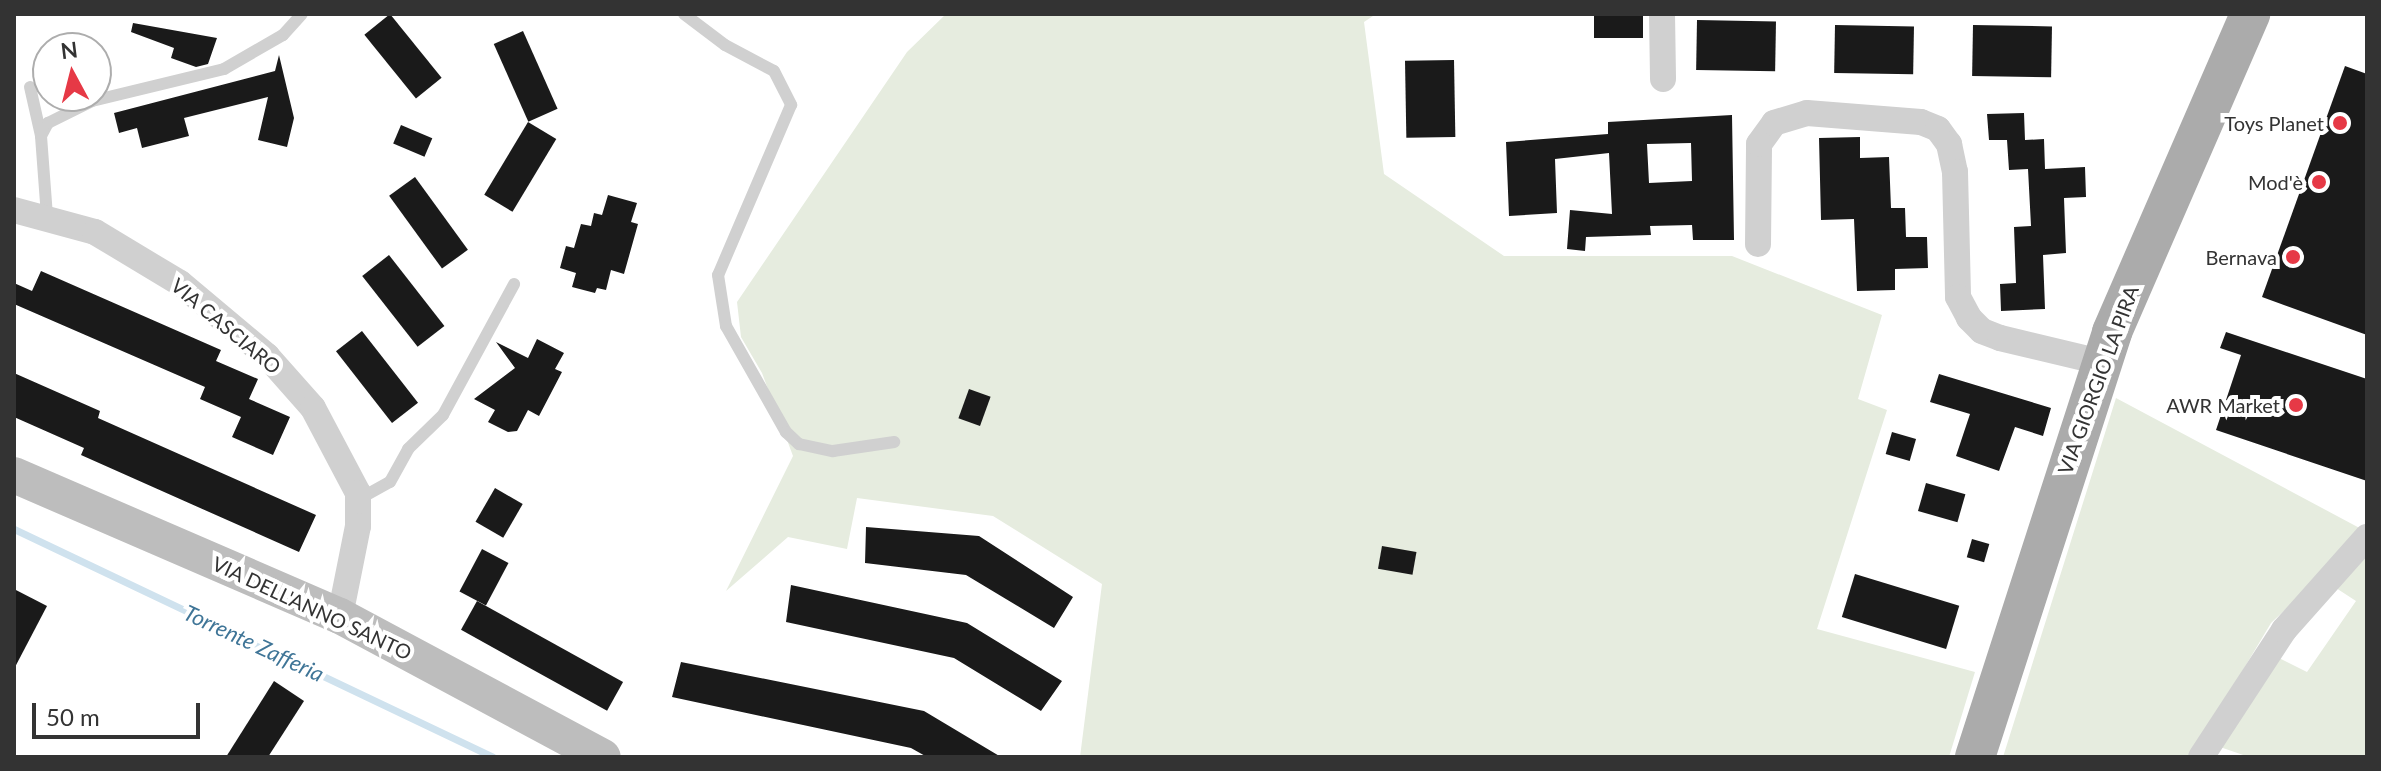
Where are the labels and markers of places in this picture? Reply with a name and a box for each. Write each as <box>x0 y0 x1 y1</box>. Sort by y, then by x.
place label: Toys Planet <box>2224 111 2324 135</box>
marker: Toys Planet <box>2331 114 2349 132</box>
place label: Mod'è <box>2248 170 2303 194</box>
marker: Mod'è <box>2310 173 2328 191</box>
place label: Bernava <box>2205 245 2277 269</box>
marker: Bernava <box>2284 248 2302 266</box>
place label: AWR Market <box>2166 393 2280 417</box>
marker: AWR Market <box>2287 396 2305 414</box>

